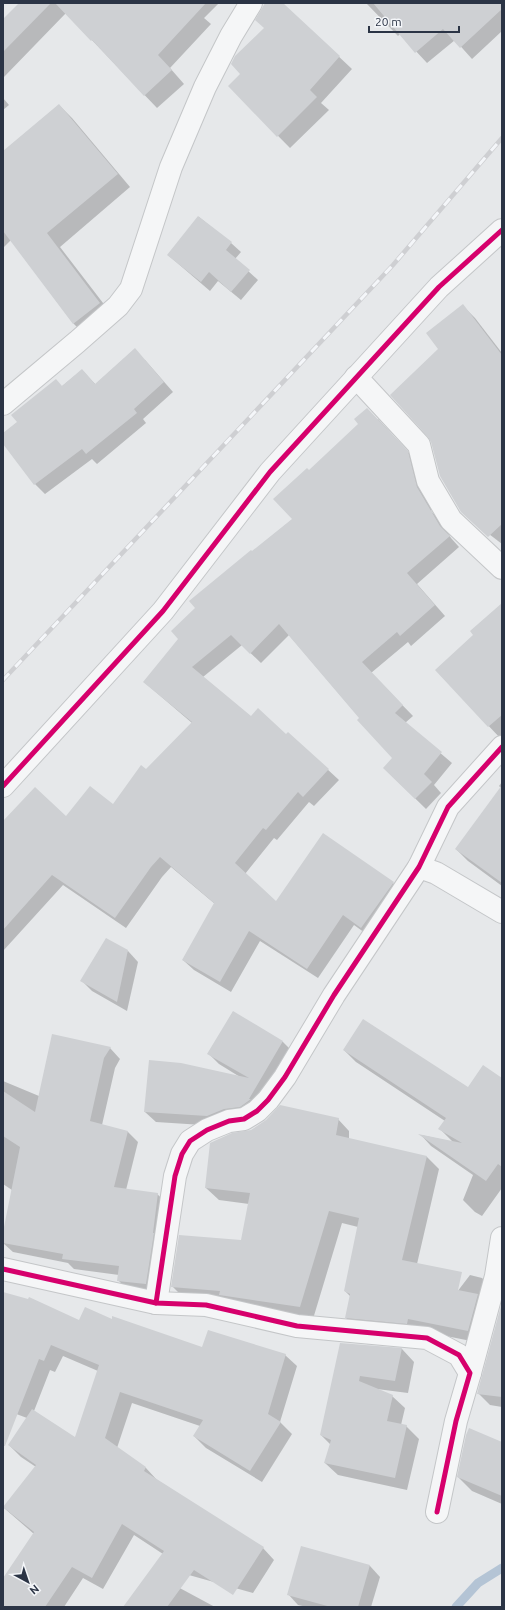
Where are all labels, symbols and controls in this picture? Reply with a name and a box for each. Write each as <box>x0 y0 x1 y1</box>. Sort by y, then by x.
scale bar <box>369 8 459 34</box>
text: 20 m <box>375 15 402 28</box>
north arrow <box>8 1562 48 1602</box>
text: N <box>27 1582 41 1597</box>

